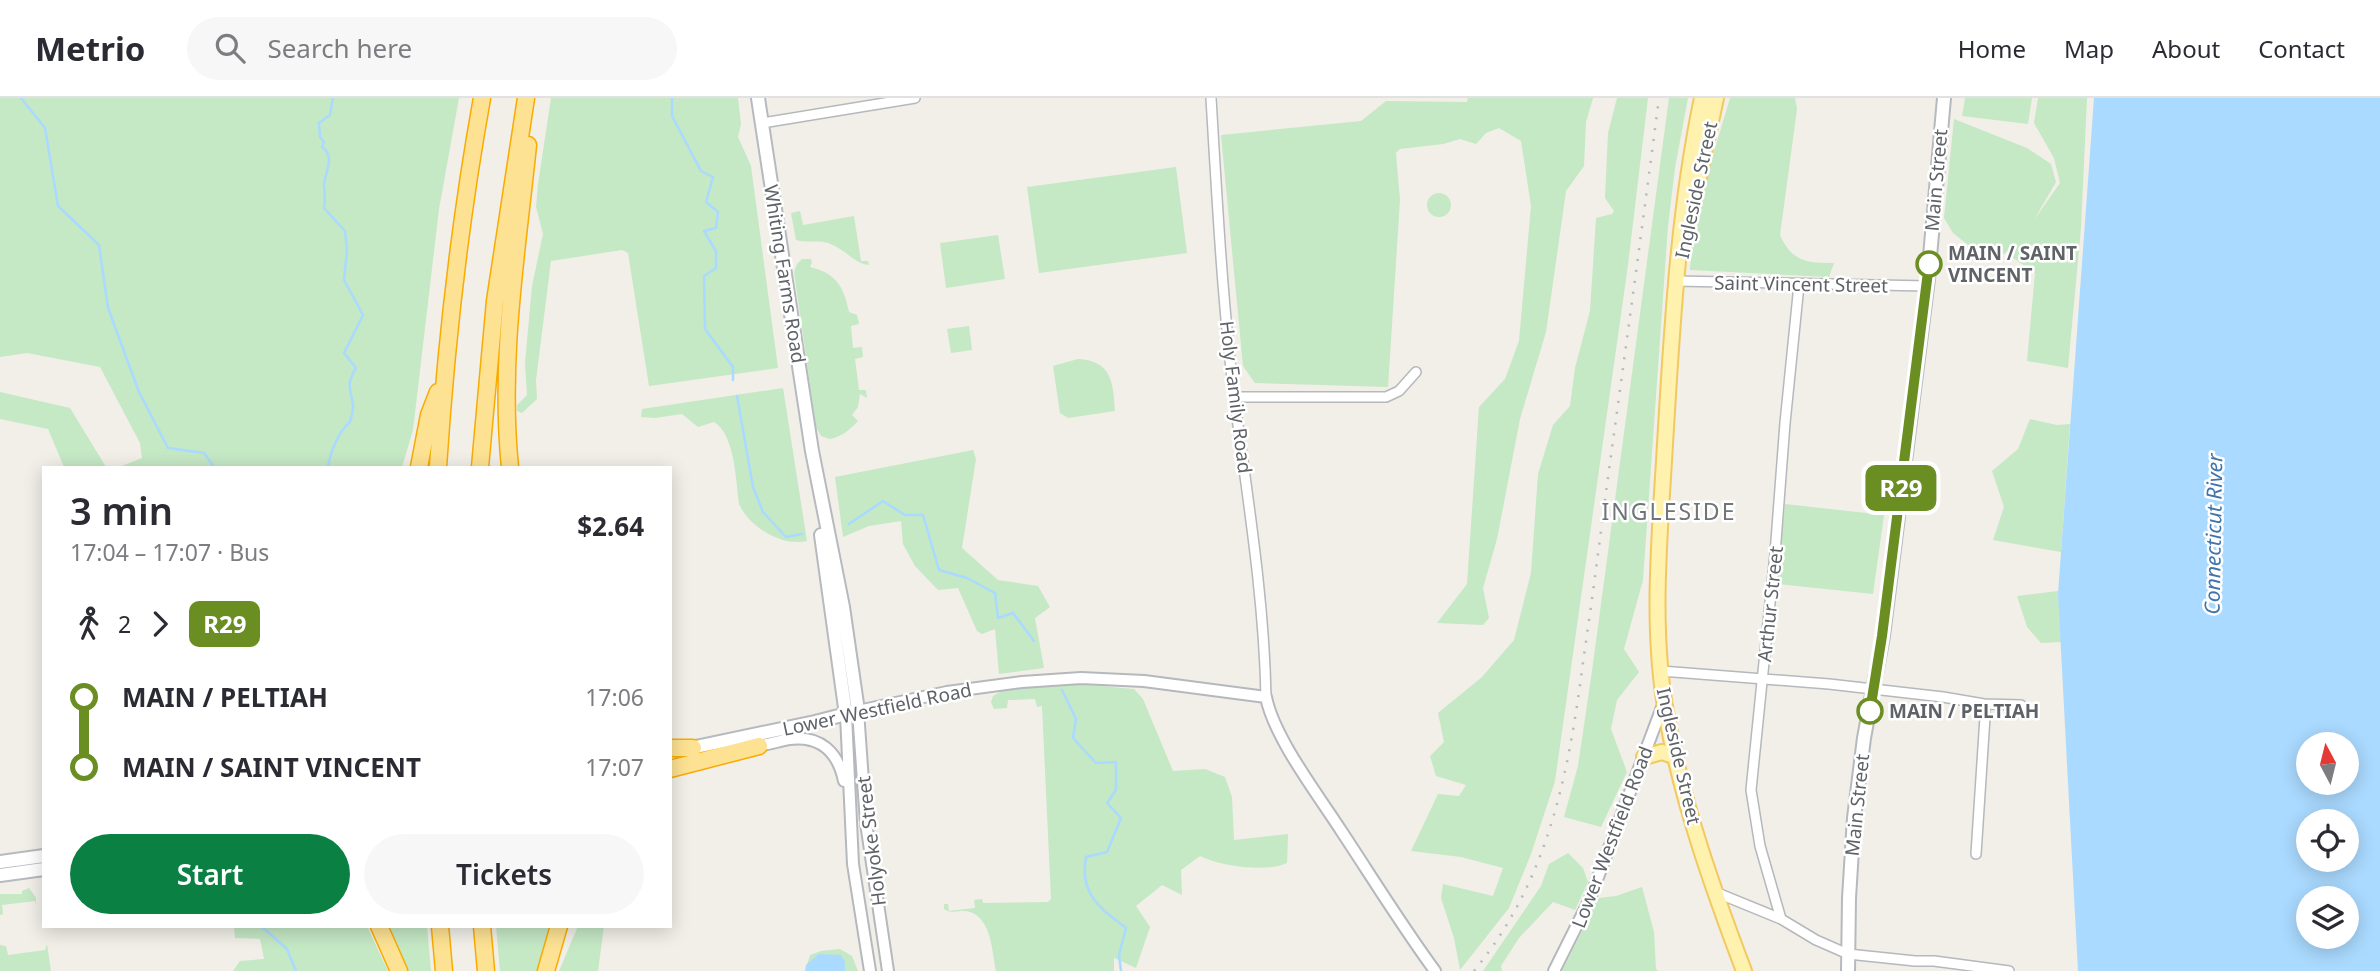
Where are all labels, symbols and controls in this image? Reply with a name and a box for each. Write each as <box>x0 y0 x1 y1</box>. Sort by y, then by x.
search box <box>187 17 677 80</box>
text: Metrio <box>35 26 145 71</box>
icon: search <box>211 29 249 67</box>
text: Search here <box>267 30 412 66</box>
text: Home <box>1958 32 2026 65</box>
text: Map <box>2064 32 2114 65</box>
text: About <box>2152 32 2220 65</box>
text: Contact <box>2258 32 2345 65</box>
street label: Ingleside Street <box>1669 119 1723 261</box>
street label: Main Street <box>1919 128 1953 232</box>
street label: Whiting Farms Road <box>758 183 812 365</box>
place label: MAIN / SAINT VINCENT <box>1948 240 2077 288</box>
marker: MAIN / SAINT VINCENT <box>1916 251 1942 277</box>
street label: Saint Vincent Street <box>1714 269 1888 299</box>
street label: Holy Family Road <box>1214 319 1258 475</box>
water label: Connecticut River <box>2198 452 2228 615</box>
line badge: R29 <box>1861 465 1941 511</box>
text: R29 <box>1879 471 1923 504</box>
text: 3 min <box>70 484 173 536</box>
district label: INGLESIDE <box>1602 495 1736 527</box>
text: $2.64 <box>577 508 644 544</box>
text: 17:04 – 17:07 · Bus <box>70 536 269 568</box>
street label: Arthur Street <box>1751 545 1789 663</box>
icon: walk <box>70 605 108 643</box>
icon: forward <box>141 605 179 643</box>
text: R29 <box>203 607 246 640</box>
text: 2 <box>118 608 131 640</box>
street label: Lower Westfield Road <box>780 676 974 742</box>
text: MAIN / PELTIAH <box>122 679 328 715</box>
text: 17:06 <box>585 681 644 713</box>
street label: Ingleside Street <box>1651 685 1707 827</box>
marker: MAIN / PELTIAH <box>1857 698 1883 724</box>
place label: MAIN / PELTIAH <box>1889 698 2039 724</box>
north arrow <box>2296 732 2359 794</box>
map controls <box>2296 732 2359 949</box>
street label: Lower Westfield Road <box>1565 742 1659 932</box>
text: MAIN / SAINT VINCENT <box>122 749 421 785</box>
text: 17:07 <box>585 751 644 783</box>
street label: Main Street <box>1839 753 1875 857</box>
street label: Holyoke Street <box>850 775 892 907</box>
button: locate <box>2296 809 2359 872</box>
button: Start <box>70 834 350 914</box>
button: Tickets <box>364 834 644 914</box>
button: layers <box>2296 886 2359 949</box>

